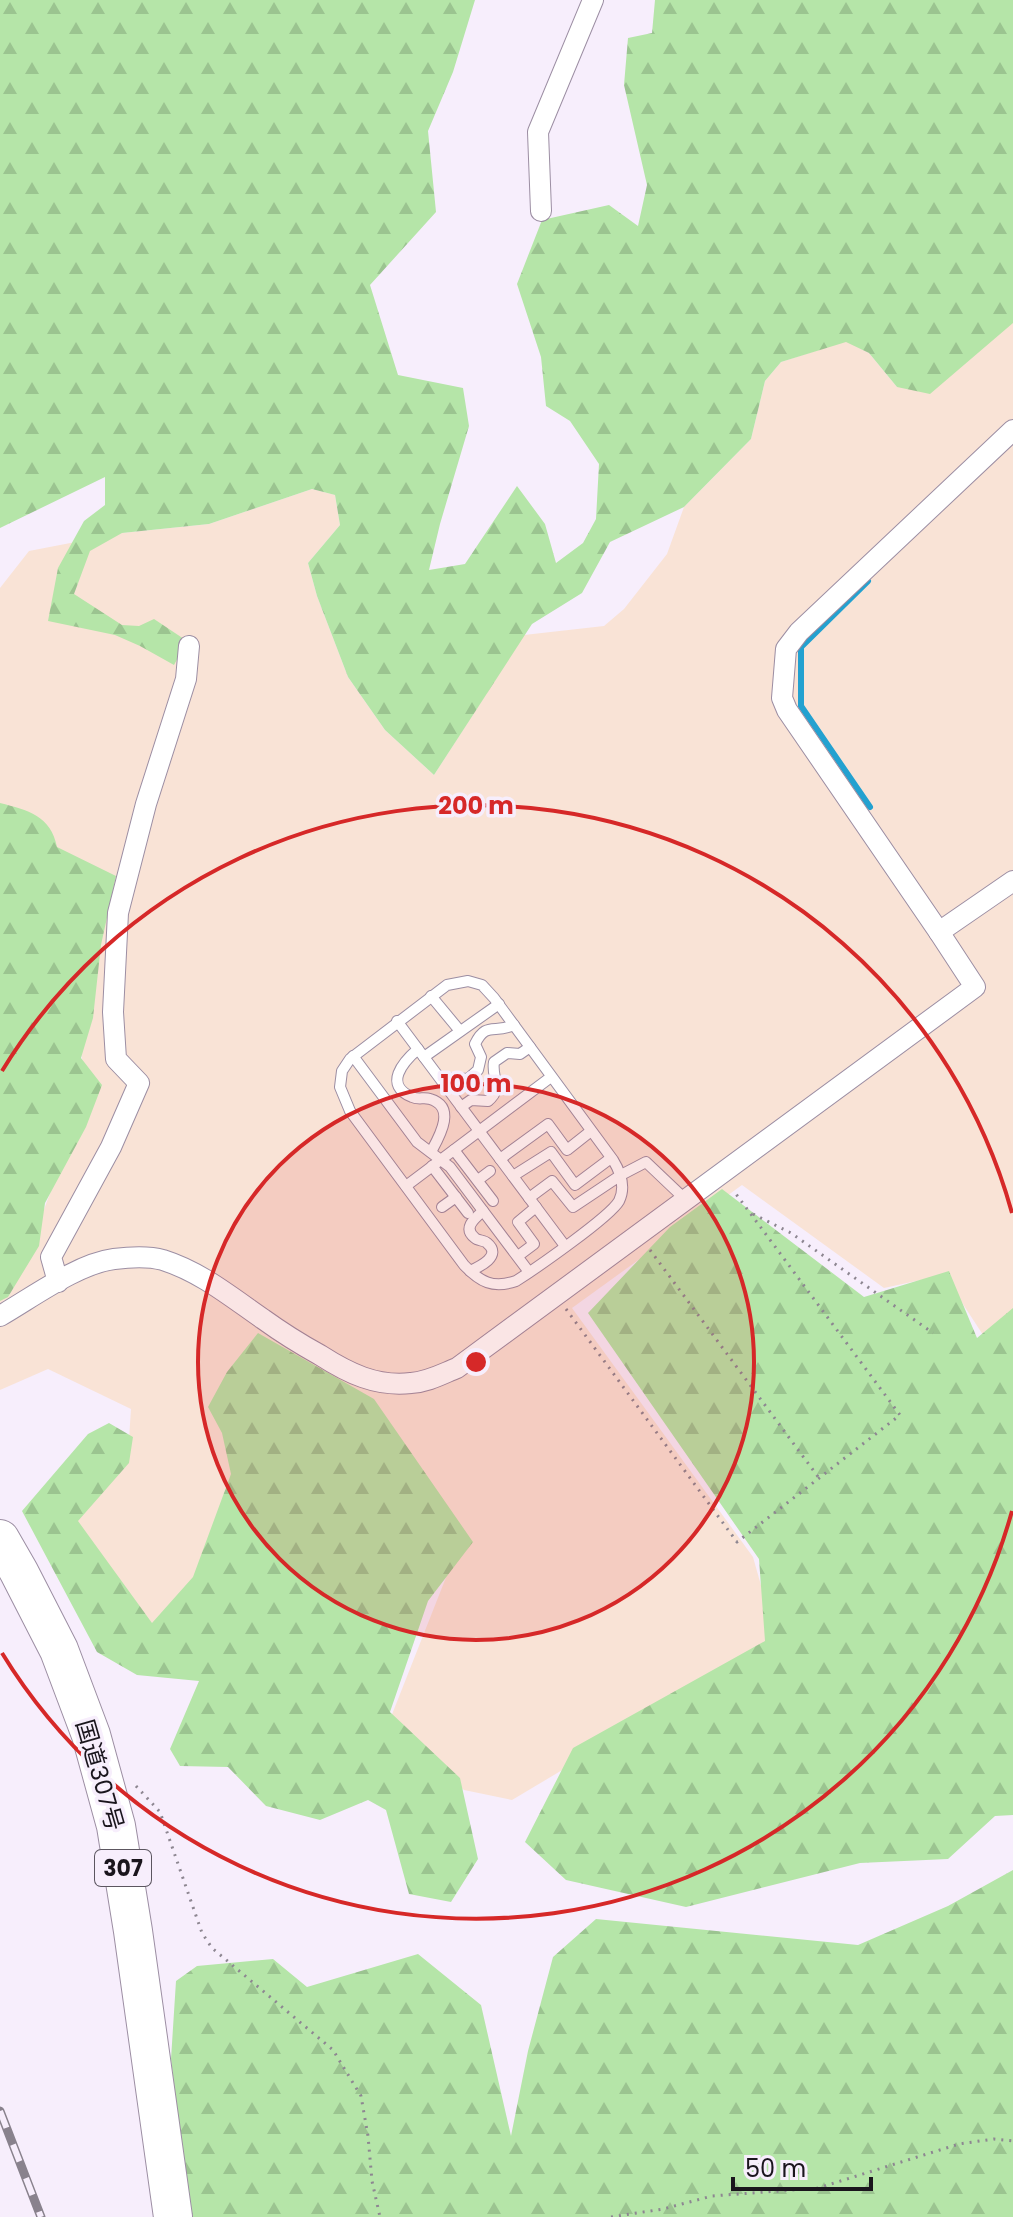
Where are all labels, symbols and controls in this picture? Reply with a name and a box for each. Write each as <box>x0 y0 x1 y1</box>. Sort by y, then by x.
text: 200 m <box>438 789 514 822</box>
text: 100 m <box>441 1067 511 1100</box>
centre of rings <box>462 1348 490 1376</box>
street label: 国道307号 <box>68 1716 132 1834</box>
road number: 307 <box>95 1850 151 1886</box>
scale bar <box>733 2141 871 2191</box>
text: 50 m <box>745 2152 806 2185</box>

